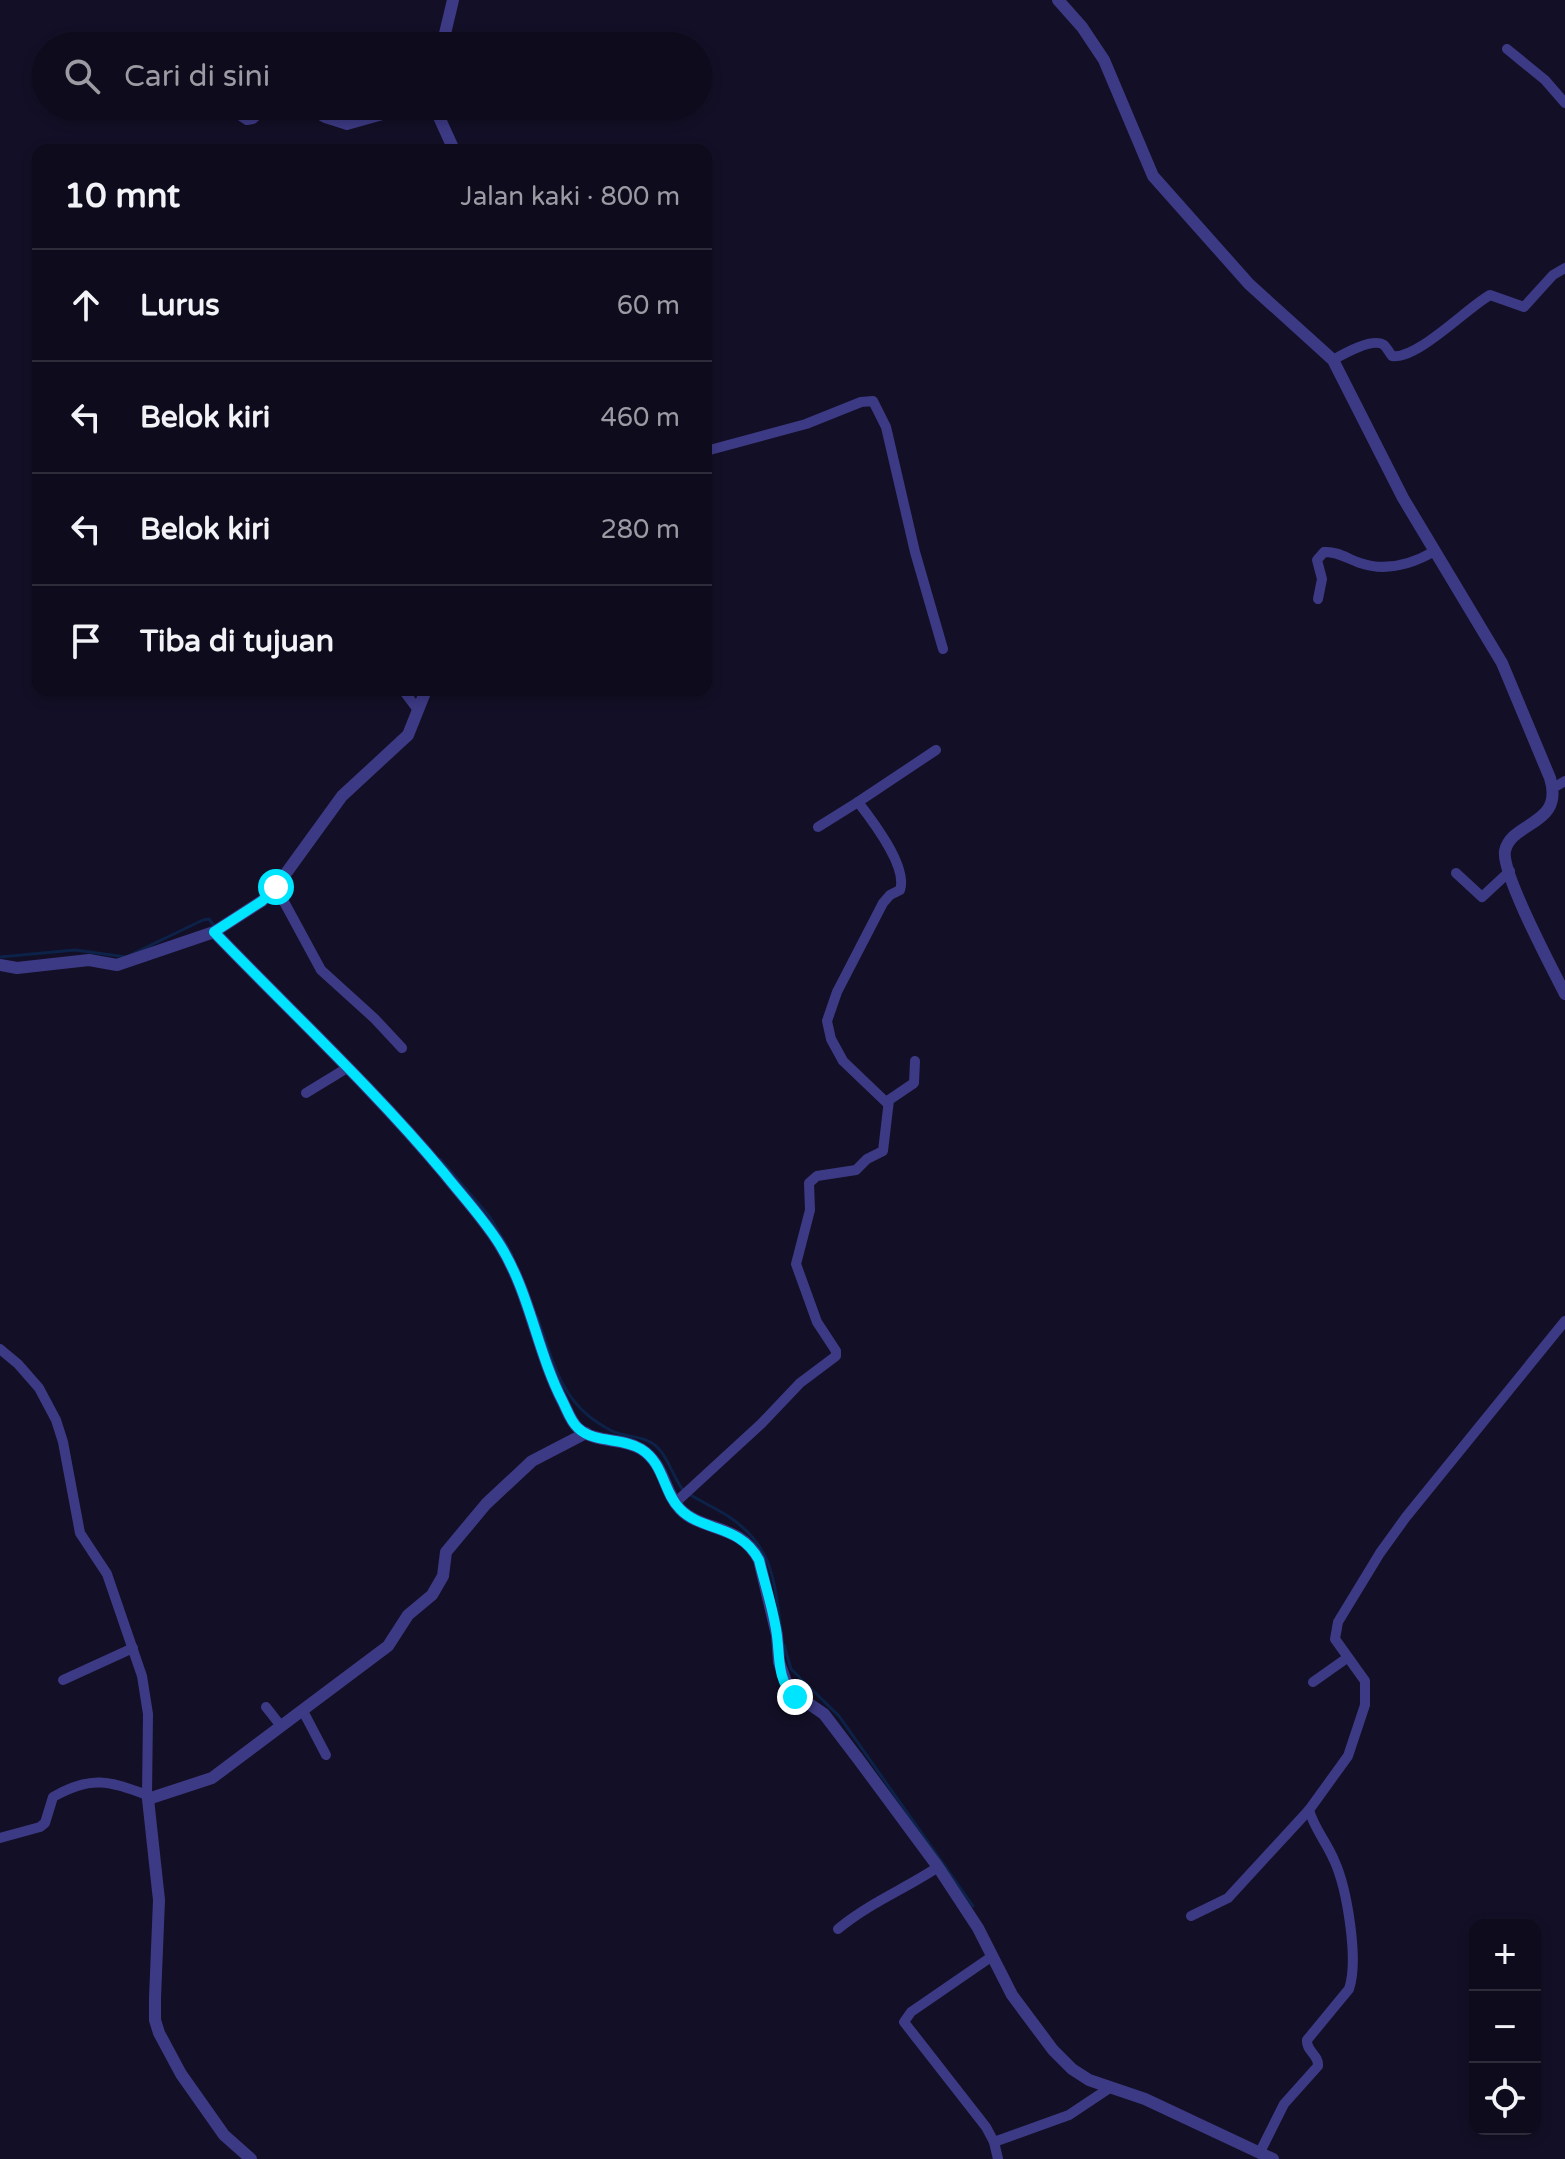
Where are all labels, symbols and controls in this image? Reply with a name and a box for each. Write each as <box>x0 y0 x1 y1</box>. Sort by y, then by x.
search box <box>32 32 712 120</box>
icon: search <box>60 54 104 98</box>
text: Cari di sini <box>124 58 270 95</box>
text: 10 mnt <box>64 176 180 217</box>
text: Jalan kaki · 800 m <box>461 181 680 212</box>
icon: ahead <box>64 283 108 327</box>
text: Lurus <box>140 287 220 324</box>
text: 60 m <box>617 290 680 321</box>
icon: left <box>64 395 108 439</box>
text: Belok kiri <box>140 399 270 436</box>
text: 460 m <box>600 402 680 433</box>
icon: left <box>64 507 108 551</box>
text: Belok kiri <box>140 511 270 548</box>
text: 280 m <box>600 514 680 545</box>
icon: arrive <box>64 619 108 663</box>
text: Tiba di tujuan <box>140 623 334 660</box>
route start <box>258 869 294 905</box>
route end <box>777 1679 813 1715</box>
map controls <box>1469 1919 1541 2135</box>
button: + <box>1469 1919 1541 1991</box>
button: − <box>1469 1991 1541 2063</box>
button: locate <box>1469 2063 1541 2135</box>

